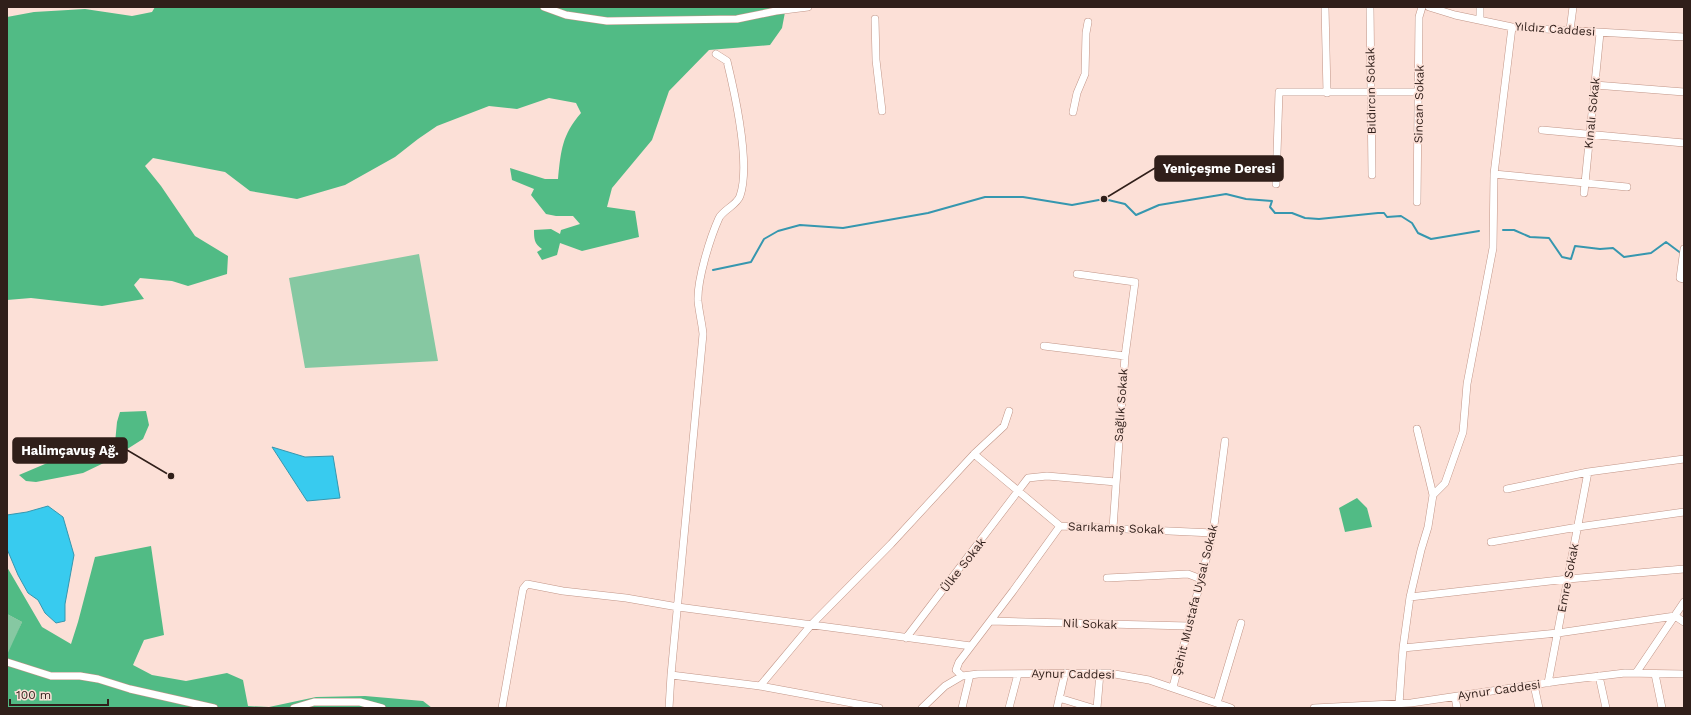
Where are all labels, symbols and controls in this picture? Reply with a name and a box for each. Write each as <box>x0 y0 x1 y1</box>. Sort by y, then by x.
street label: Yıldız Caddesi <box>1514 19 1596 39</box>
street label: Bıldırcın Sokak <box>1363 47 1379 134</box>
street label: Sincan Sokak <box>1411 64 1427 143</box>
street label: Kınalı Sokak <box>1581 77 1603 149</box>
callout: Yeniçeşme Deresi <box>1155 156 1283 181</box>
text: Yeniçeşme Deresi <box>1163 161 1275 176</box>
street label: Sağlık Sokak <box>1111 368 1131 442</box>
callout: Halimçavuş Ağ. <box>13 438 127 463</box>
text: Halimçavuş Ağ. <box>21 443 119 458</box>
street label: Sarıkamış Sokak <box>1068 519 1164 537</box>
street label: Şehit Mustafa Uysal Sokak <box>1169 523 1221 677</box>
street label: Ülke Sokak <box>938 535 989 595</box>
street label: Emre Sokak <box>1554 542 1582 614</box>
street label: Nil Sokak <box>1063 616 1118 632</box>
street label: Aynur Caddesi <box>1031 666 1115 682</box>
street label: Aynur Caddesi <box>1457 677 1541 703</box>
scale bar <box>10 681 108 707</box>
text: 100 m <box>16 688 51 702</box>

